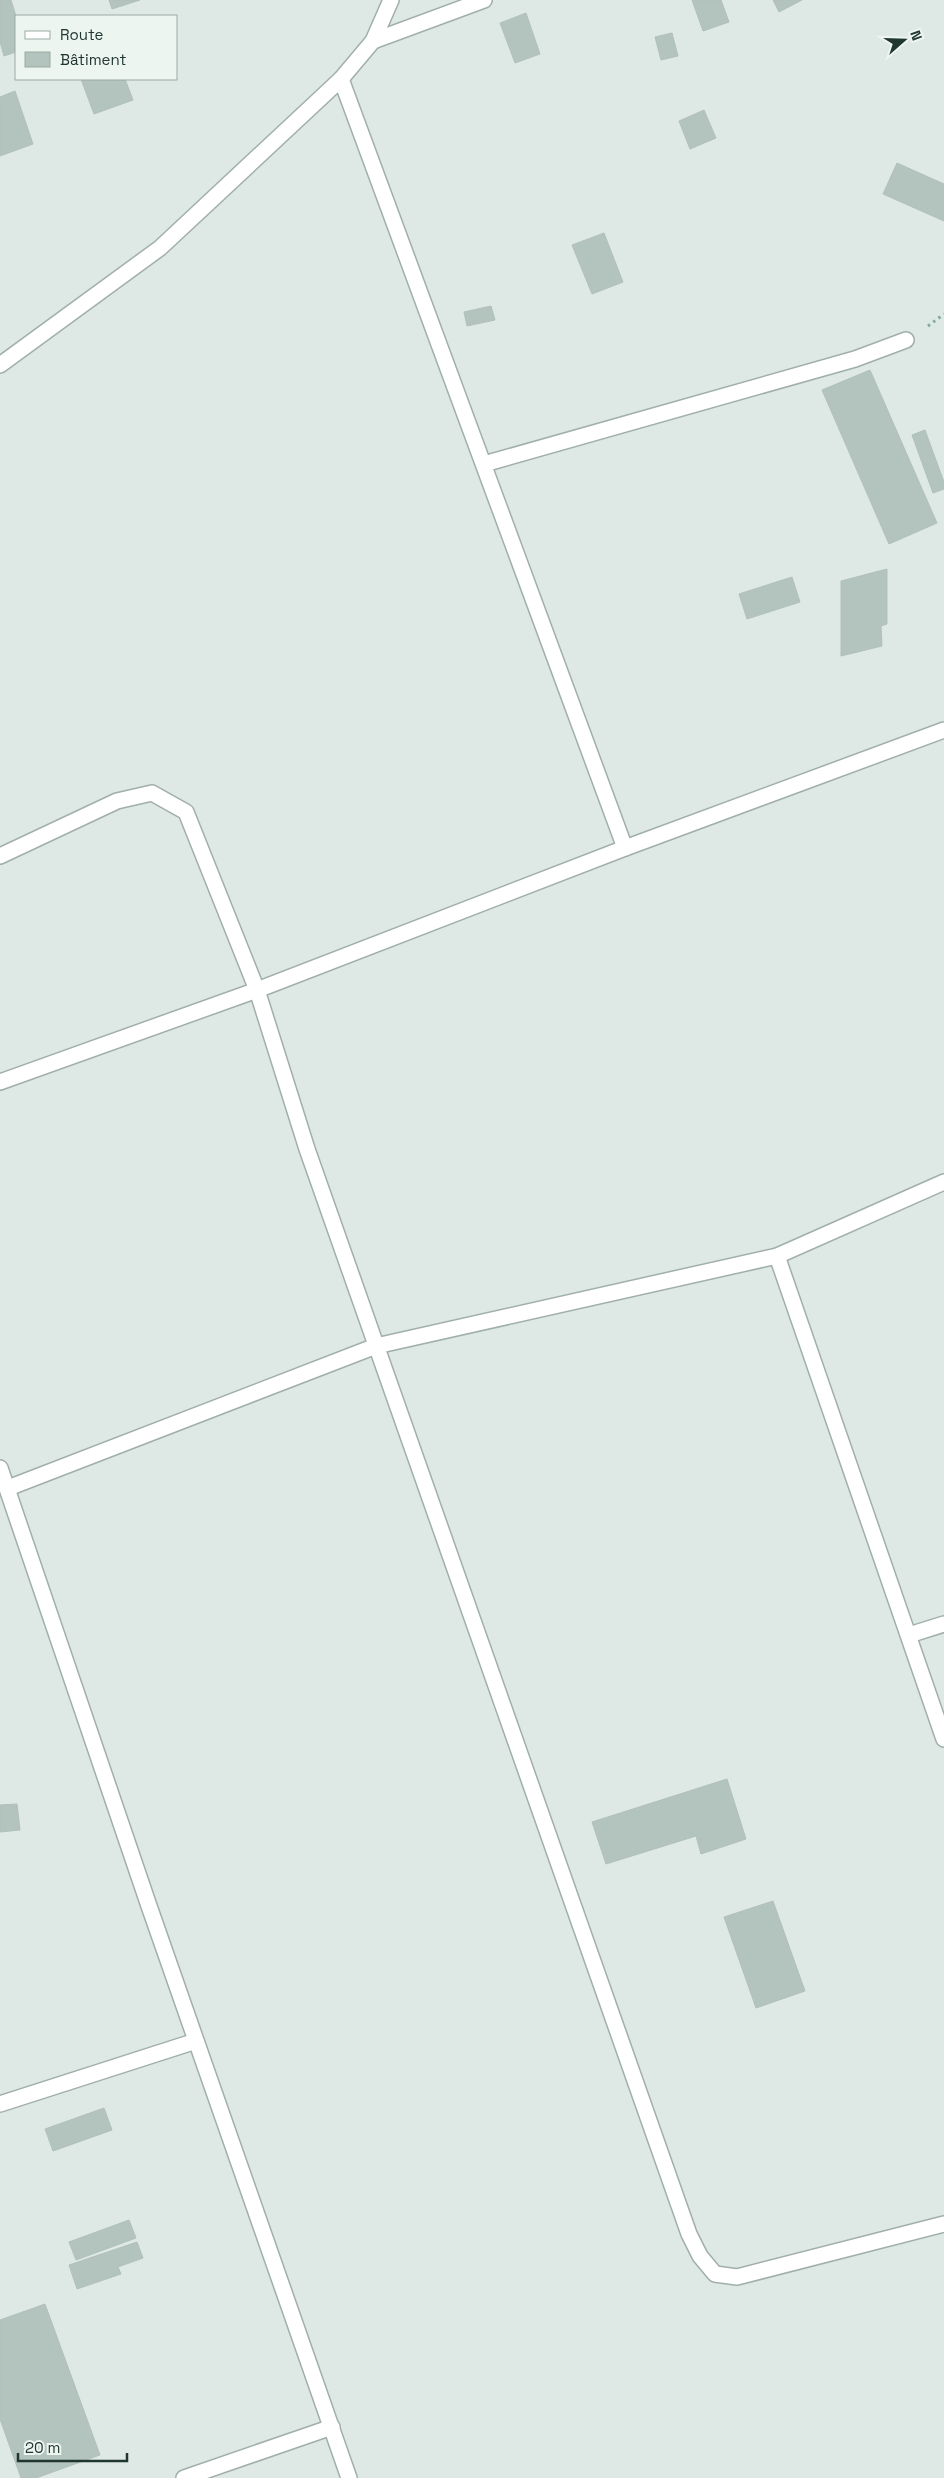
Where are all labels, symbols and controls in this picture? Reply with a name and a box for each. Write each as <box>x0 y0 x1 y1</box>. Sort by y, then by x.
legend <box>15 15 178 80</box>
north arrow <box>879 15 929 65</box>
text: Route <box>60 25 104 44</box>
text: N <box>906 28 926 43</box>
text: Bâtiment <box>60 50 126 69</box>
scale bar <box>18 2430 126 2462</box>
text: 20 m <box>25 2438 60 2457</box>

